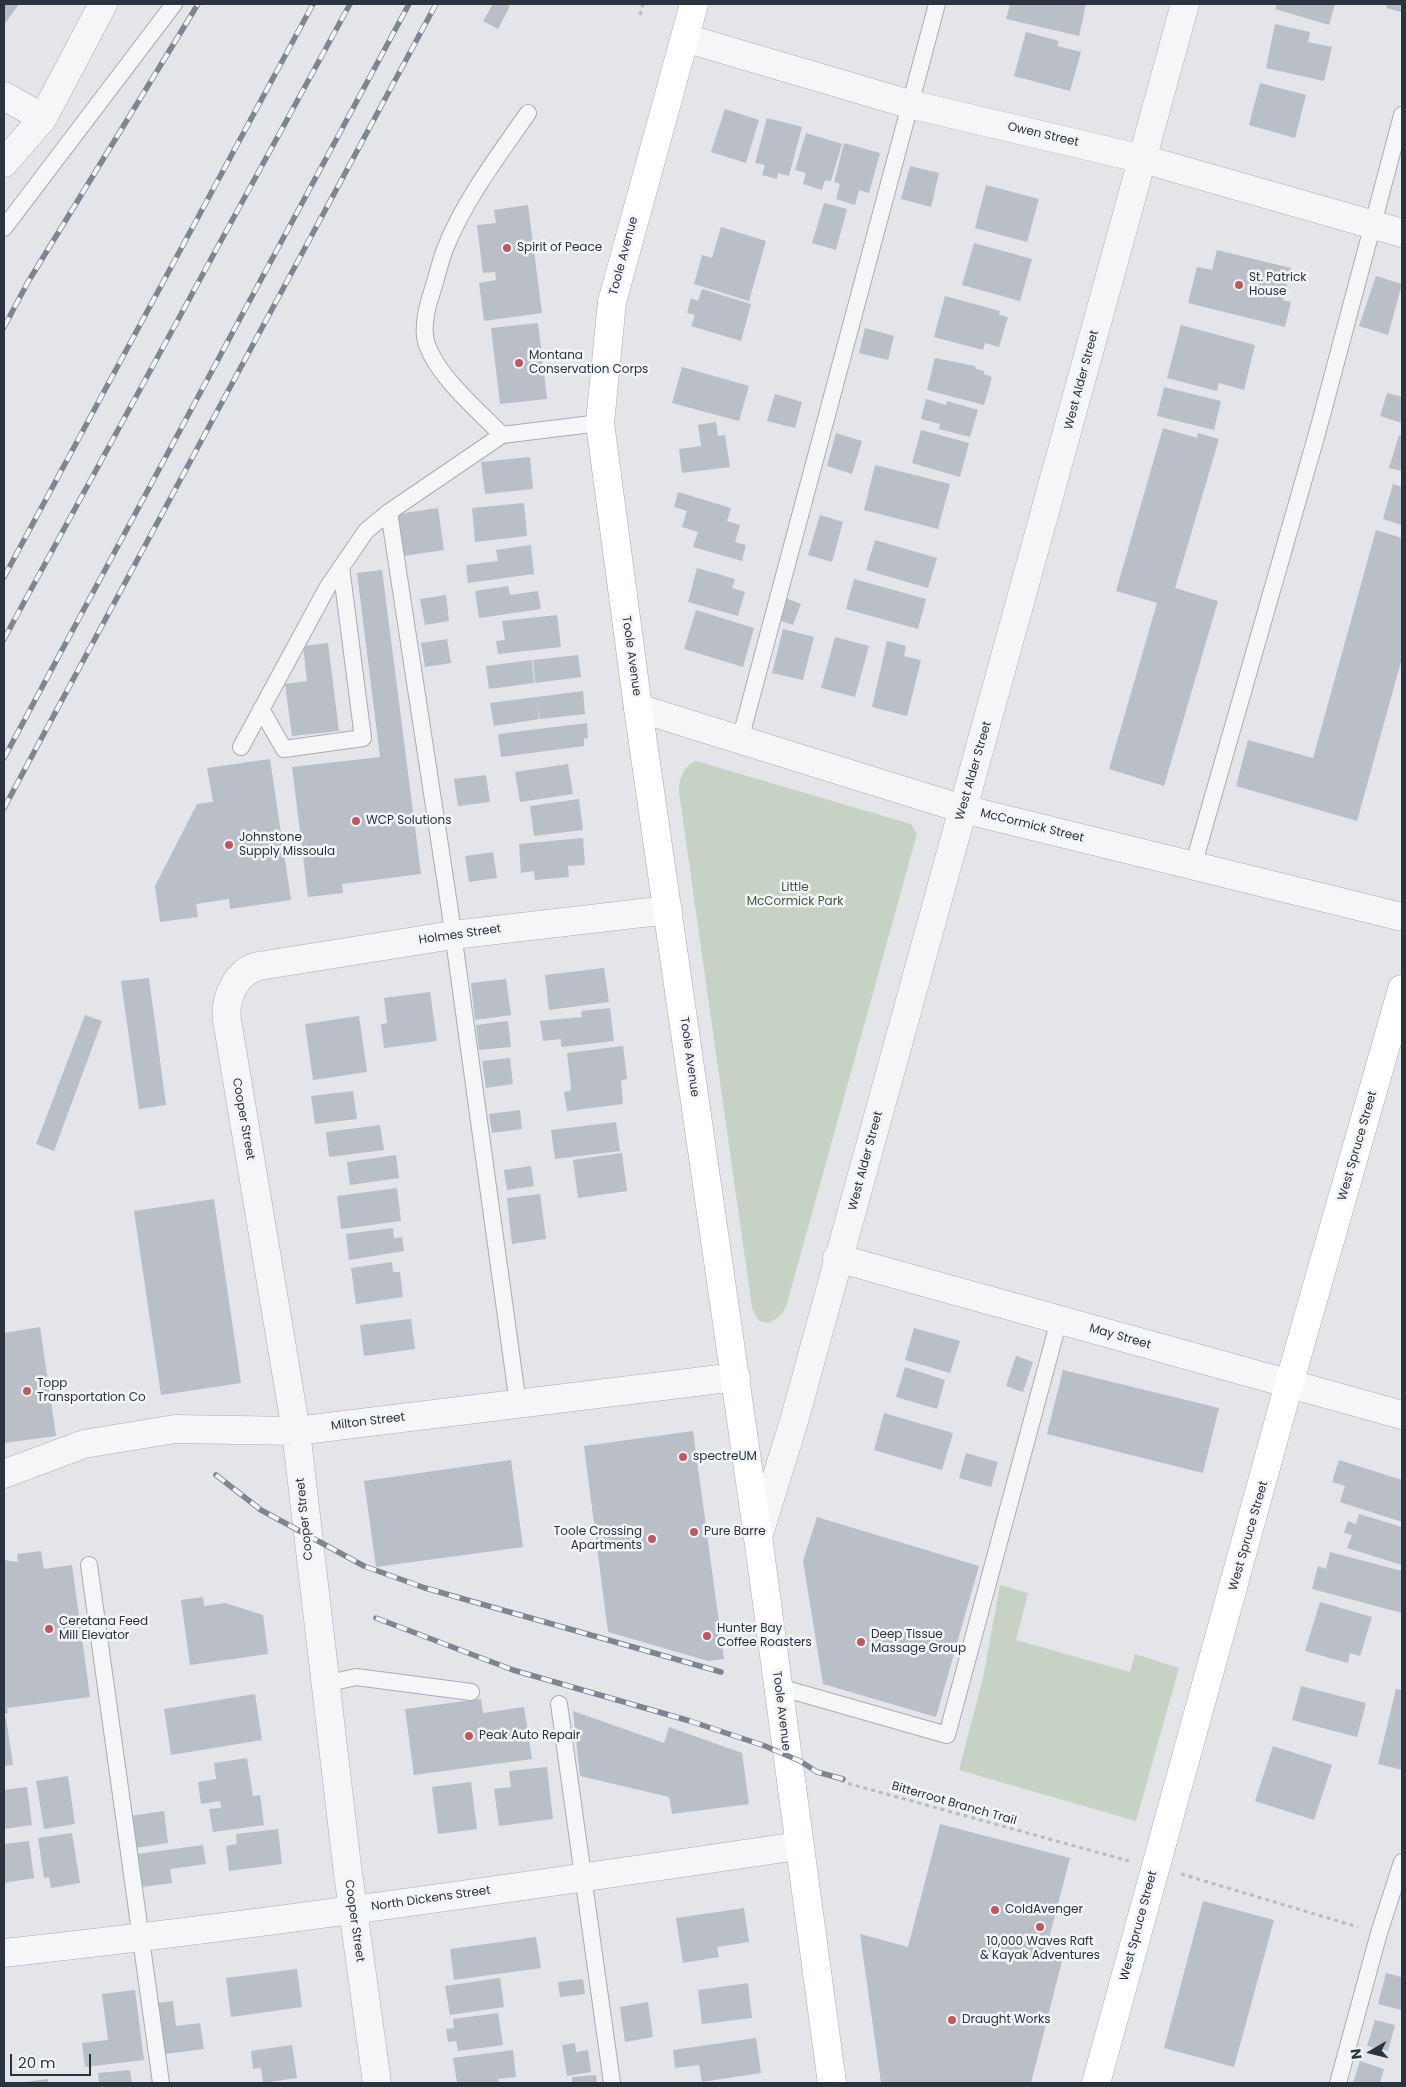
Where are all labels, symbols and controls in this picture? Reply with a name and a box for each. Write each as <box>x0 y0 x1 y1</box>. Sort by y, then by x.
street label: Owen Street <box>1006 120 1080 150</box>
street label: Toole Avenue <box>607 215 641 297</box>
place label: Spirit of Peace <box>517 241 602 255</box>
marker: Spirit of Peace <box>501 242 513 254</box>
place label: St. Patrick House <box>1249 271 1306 299</box>
marker: St. Patrick House <box>1233 279 1245 291</box>
street label: West Alder Street <box>1062 329 1102 431</box>
place label: Montana Conservation Corps <box>529 349 648 377</box>
marker: Montana Conservation Corps <box>513 357 525 369</box>
street label: Toole Avenue <box>618 615 644 697</box>
street label: West Alder Street <box>953 720 995 822</box>
street label: McCormick Street <box>979 806 1085 846</box>
place label: WCP Solutions <box>366 814 451 828</box>
marker: WCP Solutions <box>350 815 362 827</box>
place label: Johnstone Supply Missoula <box>239 831 335 859</box>
marker: Johnstone Supply Missoula <box>223 839 235 851</box>
park label: Little McCormick Park <box>747 881 843 909</box>
street label: Holmes Street <box>418 922 502 948</box>
street label: Toole Avenue <box>676 1016 702 1098</box>
street label: Cooper Street <box>229 1077 257 1161</box>
street label: West Spruce Street <box>1335 1090 1381 1202</box>
street label: West Alder Street <box>846 1110 886 1212</box>
street label: May Street <box>1087 1321 1153 1353</box>
place label: Topp Transportation Co <box>37 1377 146 1405</box>
marker: Topp Transportation Co <box>21 1385 33 1397</box>
street label: Milton Street <box>330 1410 406 1434</box>
place label: spectreUM <box>693 1450 757 1464</box>
marker: spectreUM <box>677 1451 689 1463</box>
street label: Cooper Street <box>294 1477 316 1561</box>
street label: West Spruce Street <box>1226 1480 1272 1592</box>
place label: Toole Crossing Apartments <box>554 1525 642 1553</box>
place label: Pure Barre <box>704 1525 766 1539</box>
marker: Pure Barre <box>688 1526 700 1538</box>
marker: Toole Crossing Apartments <box>646 1533 658 1545</box>
place label: Ceretana Feed Mill Elevator <box>59 1615 148 1643</box>
place label: Hunter Bay Coffee Roasters <box>717 1622 812 1650</box>
marker: Ceretana Feed Mill Elevator <box>43 1623 55 1635</box>
place label: Deep Tissue Massage Group <box>871 1628 966 1656</box>
marker: Hunter Bay Coffee Roasters <box>701 1630 713 1642</box>
marker: Deep Tissue Massage Group <box>855 1636 867 1648</box>
street label: Toole Avenue <box>769 1670 793 1752</box>
place label: Peak Auto Repair <box>479 1729 580 1743</box>
marker: Peak Auto Repair <box>463 1730 475 1742</box>
street label: Bitterroot Branch Trail <box>890 1779 1018 1829</box>
street label: West Spruce Street <box>1117 1869 1161 1983</box>
street label: Cooper Street <box>341 1879 367 1963</box>
street label: North Dickens Street <box>370 1883 492 1915</box>
place label: ColdAvenger <box>1005 1903 1083 1917</box>
marker: ColdAvenger <box>989 1904 1001 1916</box>
marker: 10,000 Waves Raft & Kayak Adventures <box>1034 1921 1046 1933</box>
place label: 10,000 Waves Raft & Kayak Adventures <box>980 1935 1100 1963</box>
place label: Draught Works <box>962 2013 1050 2027</box>
marker: Draught Works <box>946 2014 958 2026</box>
north arrow <box>1346 2027 1396 2077</box>
scale bar <box>12 2044 94 2076</box>
text: N <box>1346 2047 1367 2061</box>
text: 20 m <box>18 2052 56 2073</box>

